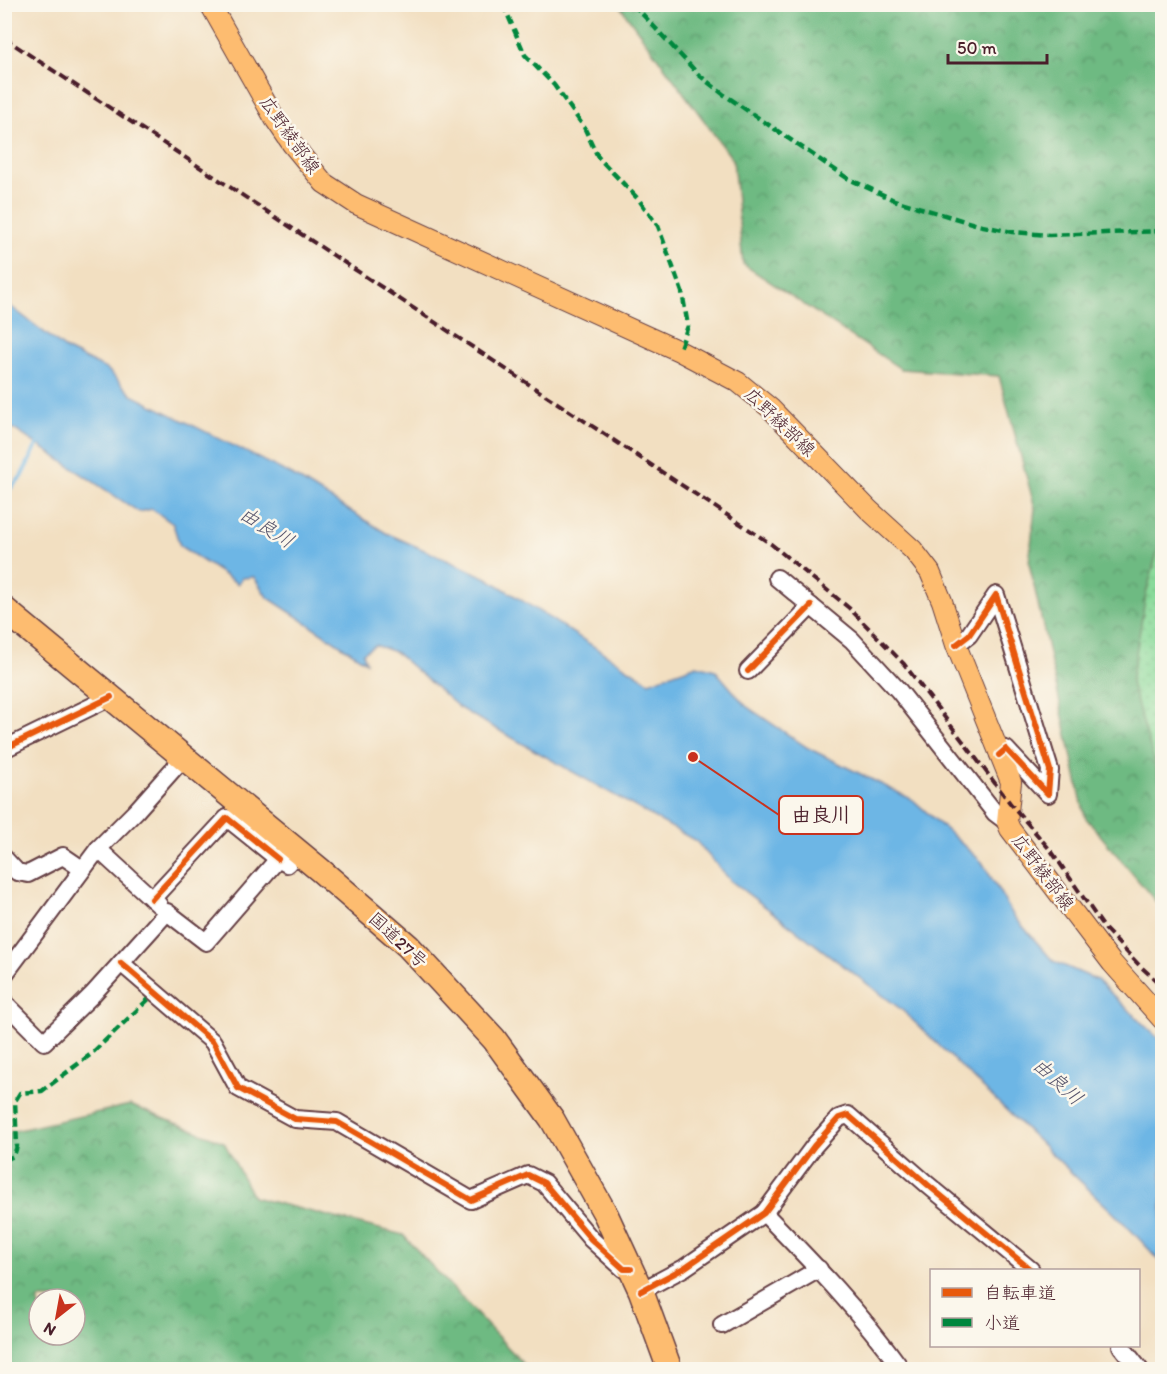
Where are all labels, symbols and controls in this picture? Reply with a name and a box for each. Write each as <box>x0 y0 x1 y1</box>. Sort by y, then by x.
scale bar <box>948 27 1047 65</box>
text: 50 m <box>957 37 997 59</box>
street label: 広野綾部線 <box>255 92 325 178</box>
street label: 広野綾部線 <box>740 383 820 461</box>
water label: 由良川 <box>235 501 299 553</box>
callout: 由良川 <box>779 796 863 834</box>
text: 由良川 <box>791 803 851 827</box>
street label: 広野綾部線 <box>1007 829 1079 915</box>
street label: 国道27号 <box>364 907 432 973</box>
water label: 由良川 <box>1028 1052 1088 1110</box>
legend <box>930 1269 1140 1347</box>
text: 自転車道 <box>984 1282 1056 1304</box>
north arrow <box>27 1287 87 1347</box>
text: 小道 <box>984 1312 1020 1334</box>
text: N <box>40 1319 59 1340</box>

